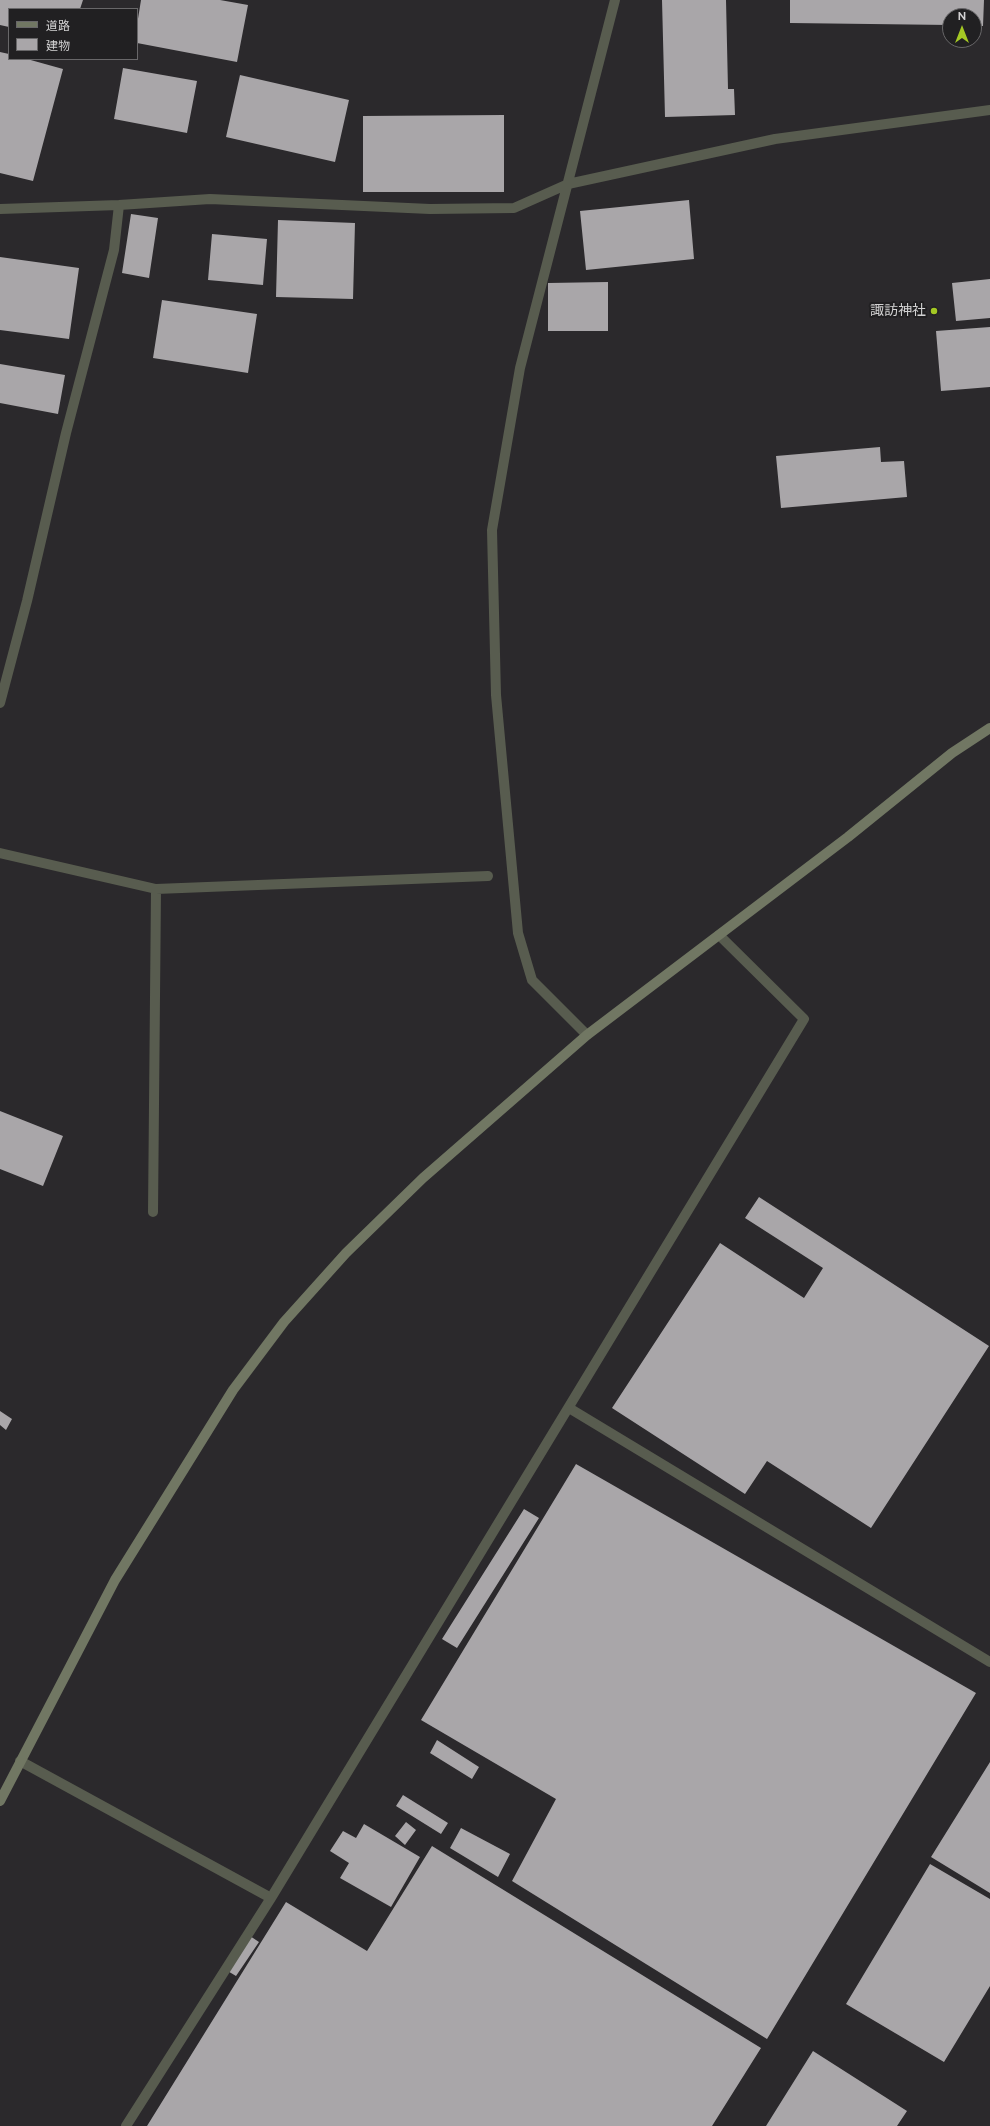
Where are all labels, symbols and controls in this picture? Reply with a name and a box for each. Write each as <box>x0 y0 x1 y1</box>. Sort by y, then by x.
legend <box>8 8 138 60</box>
north arrow <box>942 8 982 48</box>
text: N <box>958 10 966 23</box>
text: 道路 <box>46 19 70 33</box>
text: 建物 <box>46 39 70 53</box>
place label: 諏訪神社 <box>870 303 926 319</box>
marker: 諏訪神社 <box>929 306 939 316</box>

